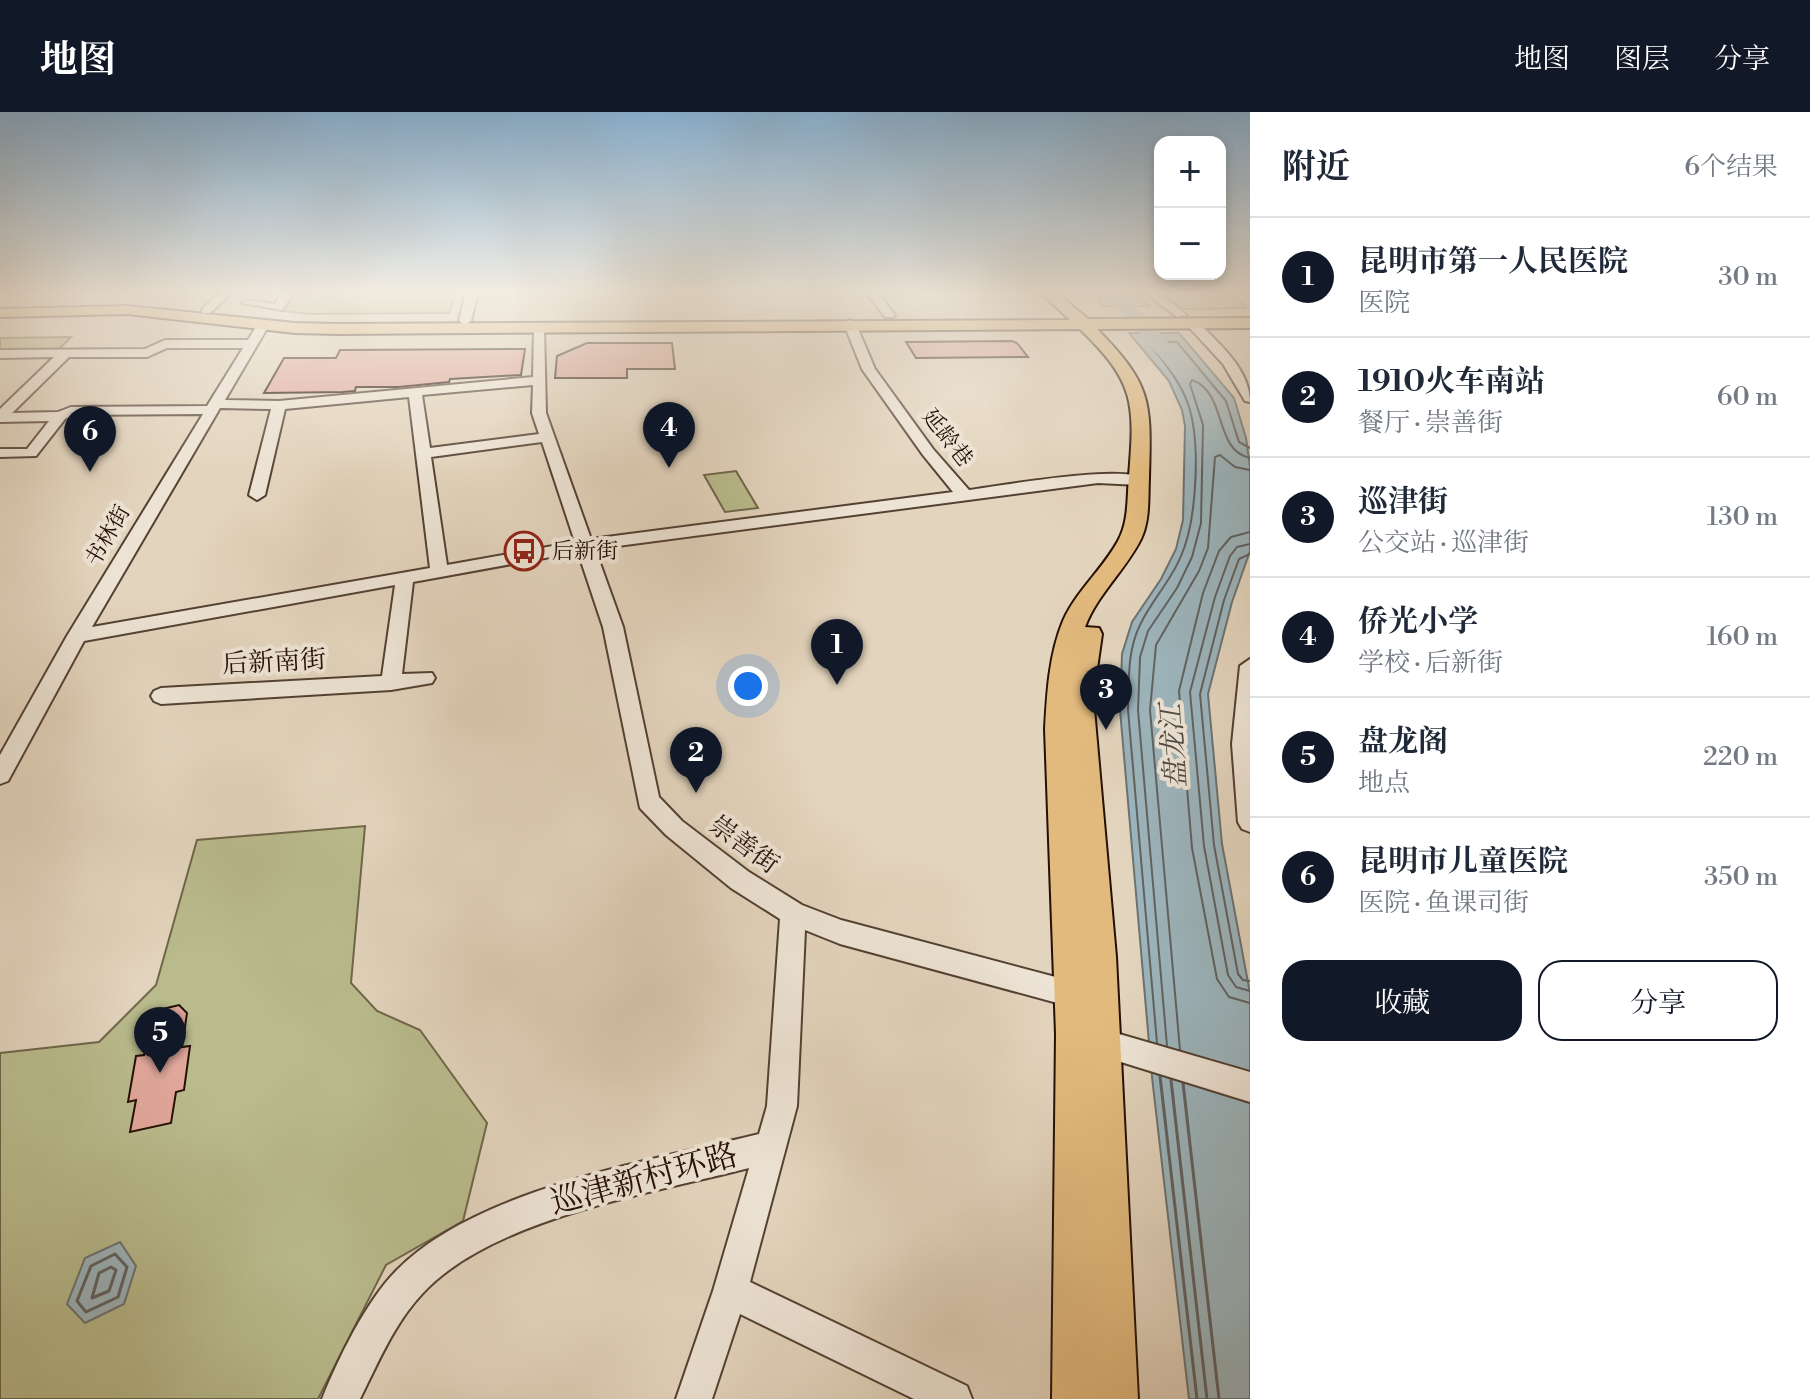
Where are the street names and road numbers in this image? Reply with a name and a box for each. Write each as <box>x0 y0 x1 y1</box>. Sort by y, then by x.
street label: 延龄巷 <box>916 404 978 472</box>
street label: 书林街 <box>80 501 136 571</box>
street label: 后新南街 <box>221 643 327 681</box>
street label: 崇善街 <box>703 809 785 881</box>
street label: 巡津新村环路 <box>546 1135 742 1223</box>

